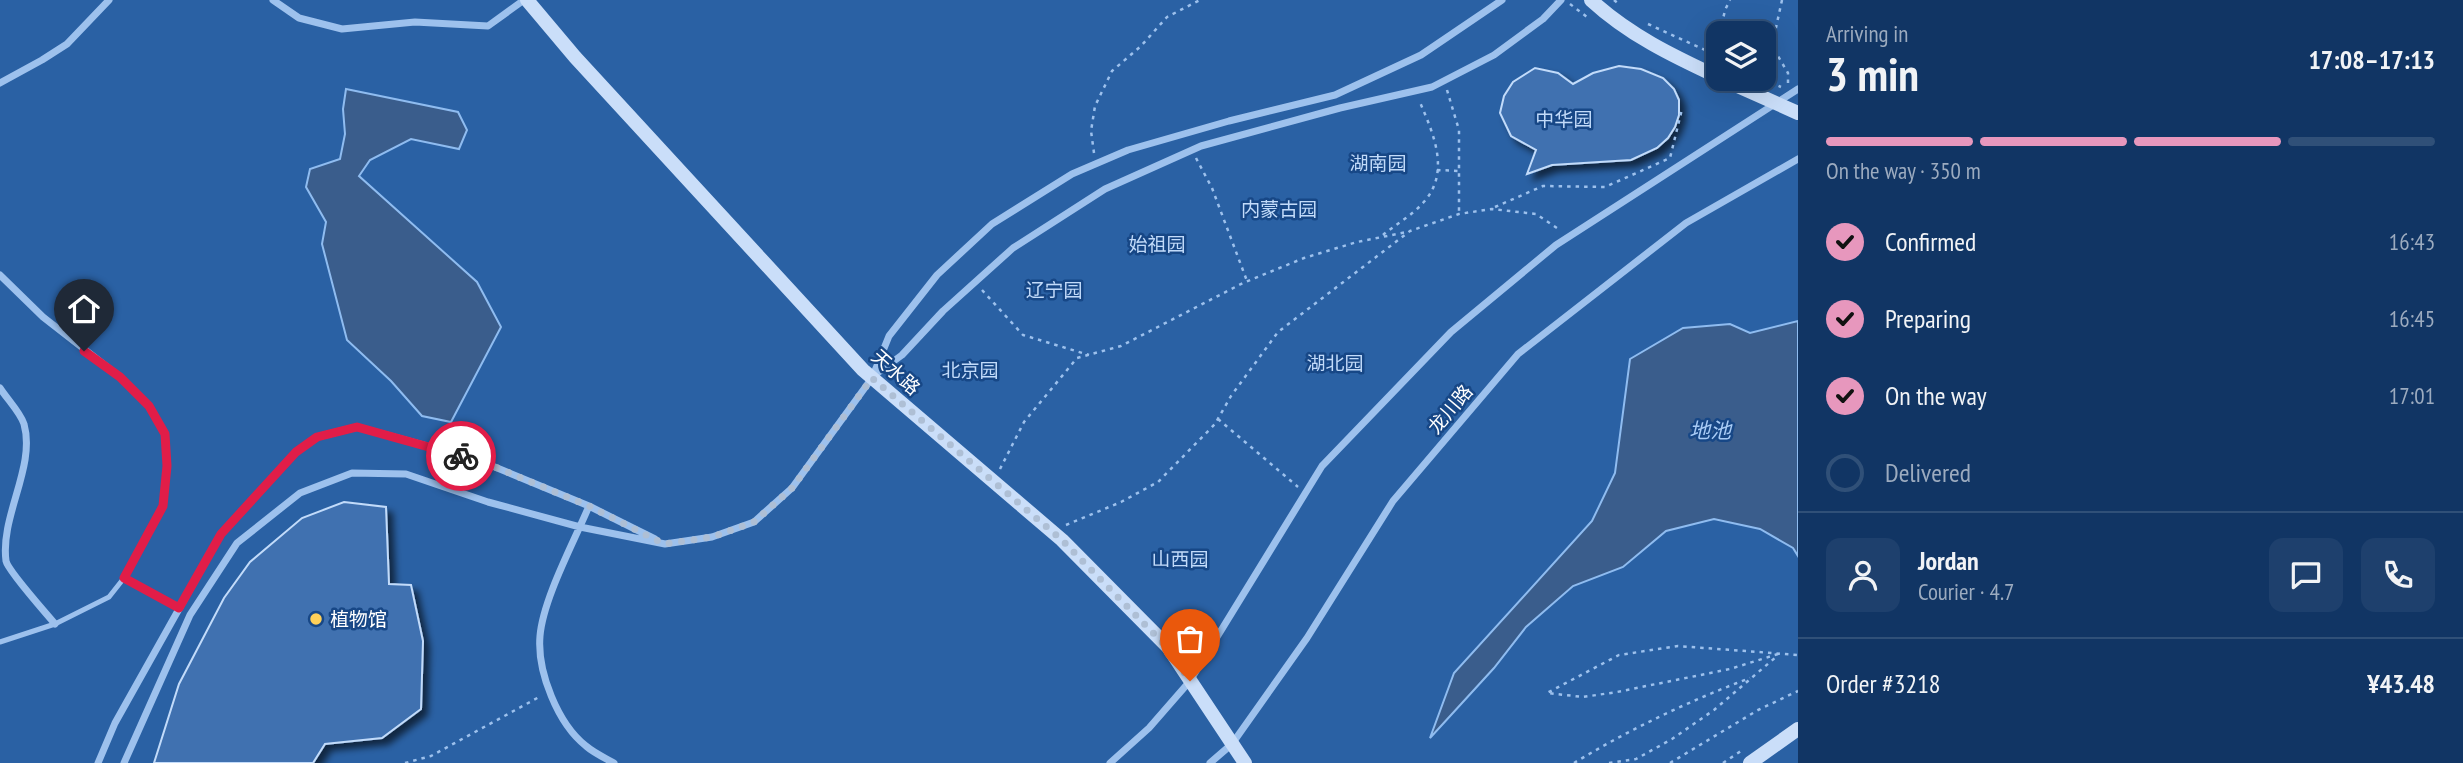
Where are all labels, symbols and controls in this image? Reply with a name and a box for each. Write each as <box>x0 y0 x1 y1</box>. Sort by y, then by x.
text: Arriving in <box>1826 19 1908 48</box>
map controls <box>1706 21 1776 91</box>
button: layers <box>1706 21 1776 91</box>
text: 17:08–17:13 <box>2308 43 2435 76</box>
text: 3 min <box>1826 44 1919 104</box>
park label: 中华园 <box>1535 107 1593 131</box>
park label: 湖南园 <box>1349 151 1407 175</box>
text: On the way · 350 m <box>1826 156 1981 185</box>
park label: 内蒙古园 <box>1241 197 1317 221</box>
icon: check <box>1826 223 1864 261</box>
text: Confirmed <box>1885 225 1976 258</box>
text: 16:43 <box>2389 227 2435 256</box>
park label: 始祖园 <box>1128 232 1186 256</box>
park label: 辽宁园 <box>1025 278 1083 302</box>
pin <box>54 279 114 351</box>
icon: home <box>65 290 103 328</box>
icon: check <box>1826 300 1864 338</box>
text: Preparing <box>1885 302 1971 335</box>
text: 16:45 <box>2389 304 2435 333</box>
street label: 天水路 <box>867 344 925 400</box>
park label: 湖北园 <box>1306 351 1364 375</box>
park label: 北京园 <box>941 358 999 382</box>
icon: check <box>1826 377 1864 415</box>
street label: 龙川路 <box>1422 379 1478 439</box>
text: On the way <box>1885 379 1987 412</box>
text: 17:01 <box>2389 381 2435 410</box>
water label: 地池 <box>1689 417 1733 444</box>
courier <box>426 421 496 491</box>
icon: bike <box>442 437 480 475</box>
text: Delivered <box>1885 456 1971 489</box>
button: person <box>1826 538 1900 612</box>
button: chat <box>2269 538 2343 612</box>
button: phone <box>2361 538 2435 612</box>
text: Jordan <box>1918 544 1979 577</box>
park label: 山西园 <box>1151 547 1209 571</box>
text: Courier · 4.7 <box>1918 577 2014 606</box>
place label: 植物馆 <box>330 607 387 631</box>
pin <box>1160 609 1220 681</box>
marker: 植物馆 <box>308 611 324 627</box>
icon: bag <box>1171 620 1209 658</box>
text: Order #3218 <box>1826 667 1941 700</box>
text: ¥43.48 <box>2367 667 2435 700</box>

